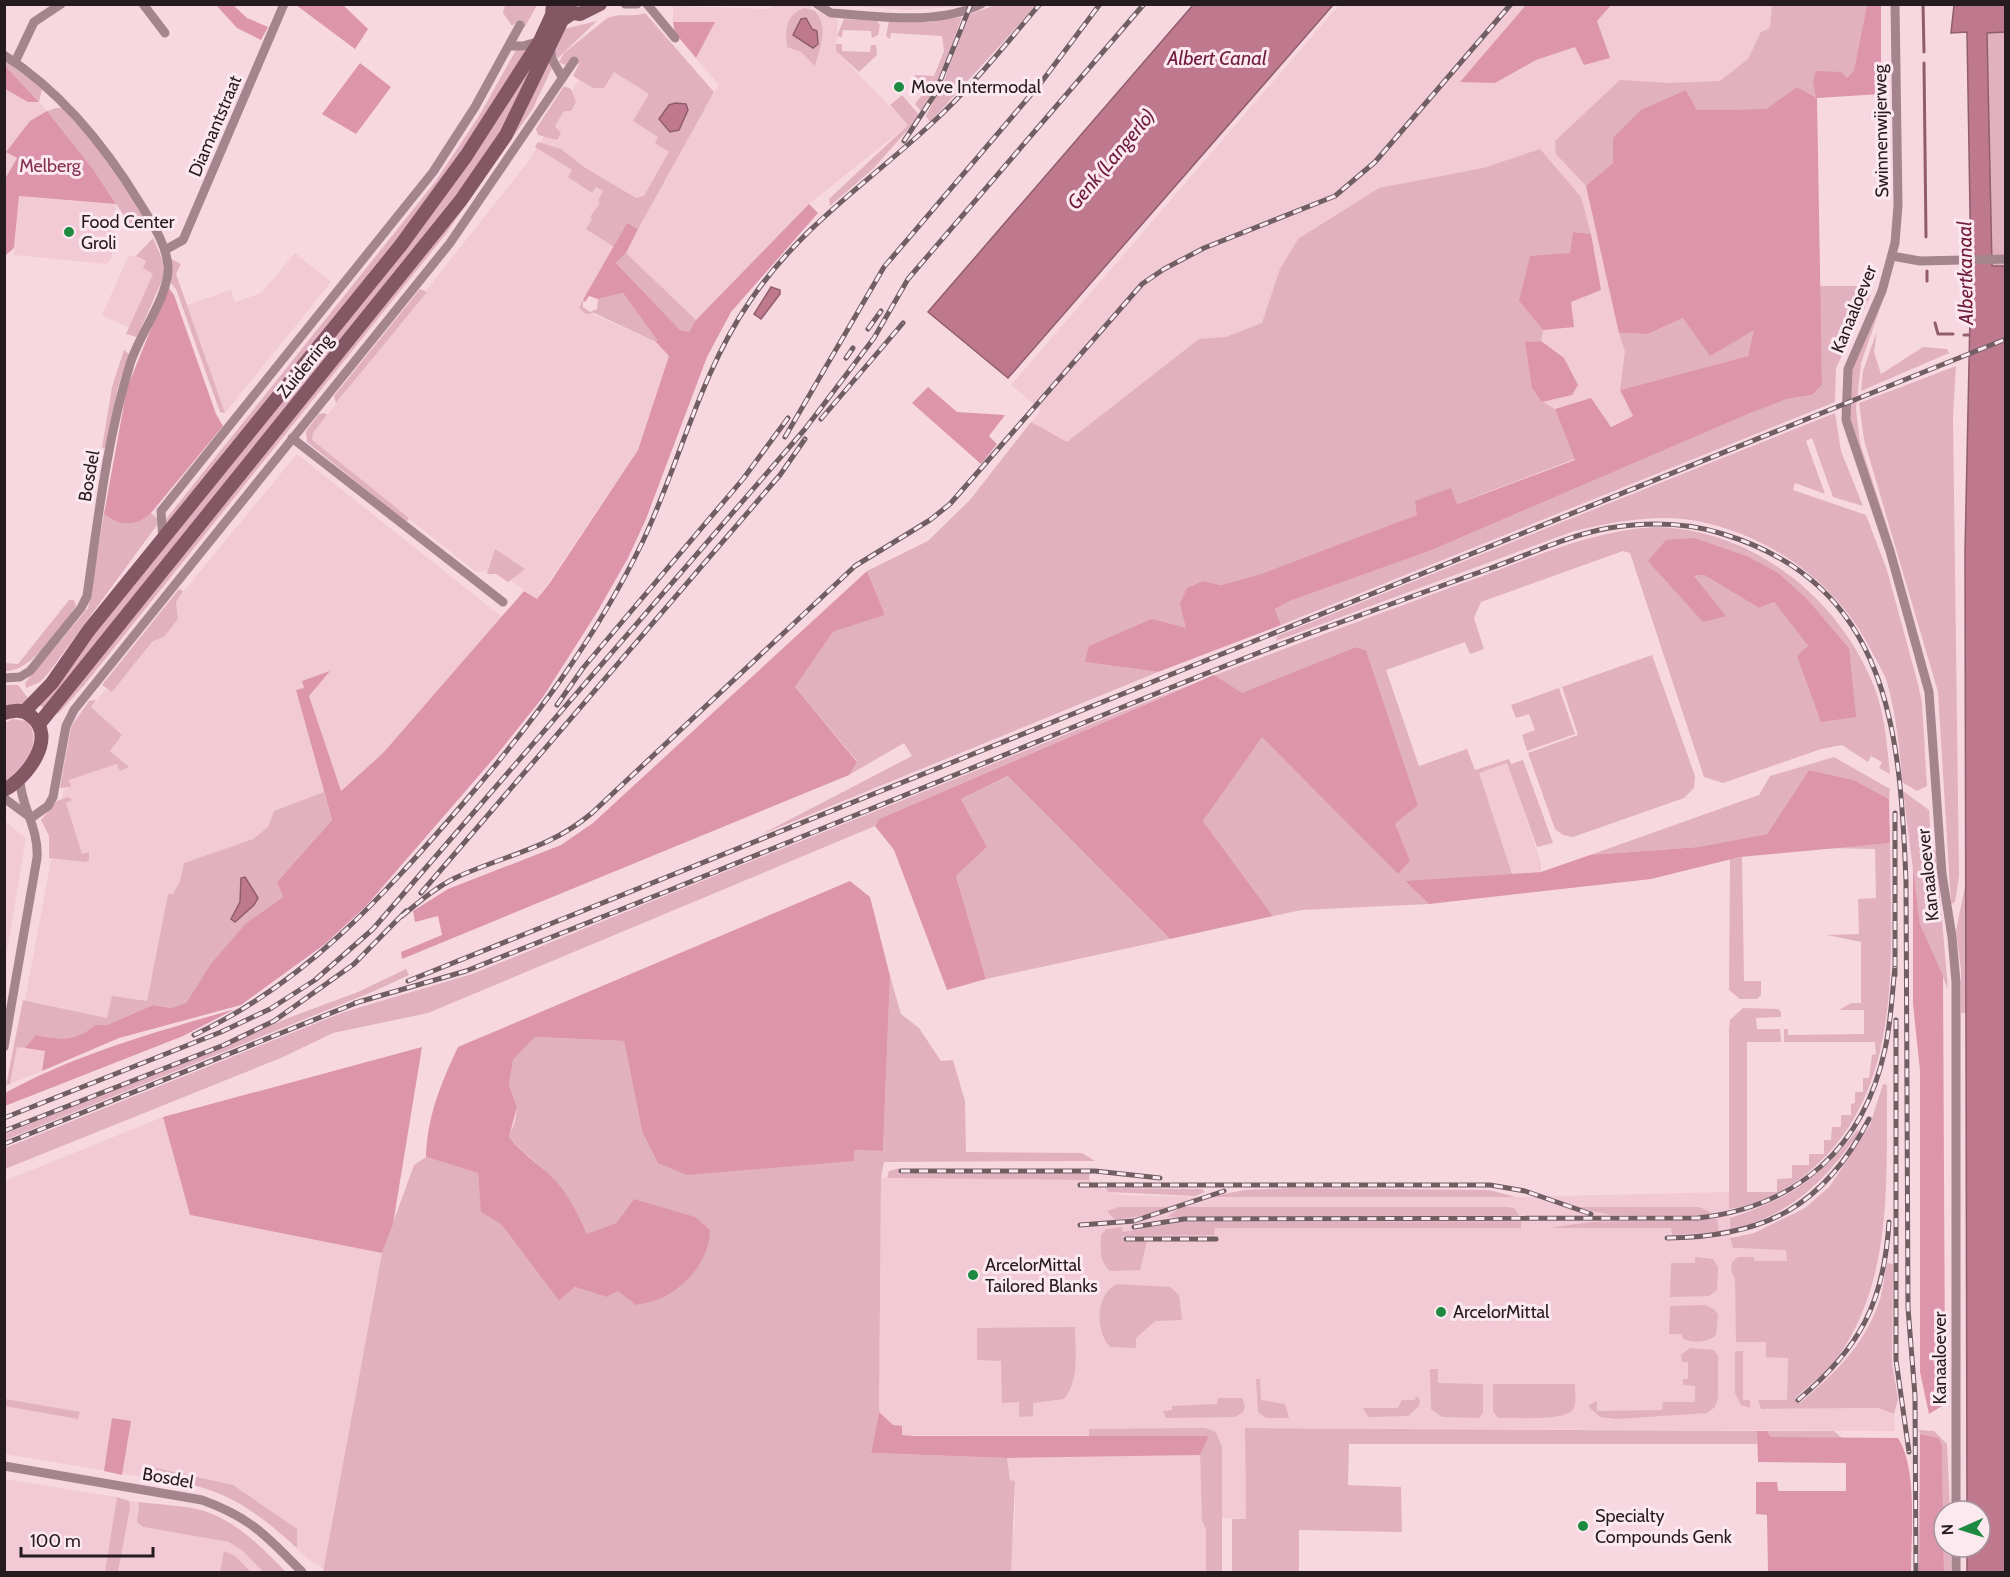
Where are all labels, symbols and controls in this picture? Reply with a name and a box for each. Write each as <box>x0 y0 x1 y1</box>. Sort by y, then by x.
water label: Albert Canal <box>1166 46 1267 70</box>
street label: Swinnenwijerweg <box>1869 63 1893 198</box>
street label: Diamantstraat <box>184 72 246 180</box>
place label: Move Intermodal <box>911 76 1042 98</box>
marker: Move Intermodal <box>892 80 906 94</box>
water label: Genk (Langerlo) <box>1062 104 1160 214</box>
park label: Melberg <box>19 155 82 177</box>
place label: Food Center Groli <box>81 211 175 254</box>
water label: Albertkanaal <box>1952 221 1978 326</box>
marker: Food Center Groli <box>62 225 76 239</box>
street label: Kanaaloever <box>1826 261 1882 356</box>
street label: Zuiderring <box>273 329 338 402</box>
street label: Bosdel <box>74 448 104 503</box>
street label: Kanaaloever <box>1912 827 1944 922</box>
place label: ArcelorMittal Tailored Blanks <box>985 1254 1098 1297</box>
marker: ArcelorMittal Tailored Blanks <box>966 1268 980 1282</box>
place label: ArcelorMittal <box>1453 1301 1550 1323</box>
marker: ArcelorMittal <box>1434 1305 1448 1319</box>
street label: Kanaaloever <box>1929 1311 1951 1404</box>
street label: Bosdel <box>141 1463 196 1493</box>
north arrow <box>1932 1499 1992 1559</box>
place label: Specialty Compounds Genk <box>1595 1505 1733 1548</box>
marker: Specialty Compounds Genk <box>1576 1519 1590 1533</box>
scale bar <box>21 1520 153 1558</box>
text: N <box>1938 1524 1957 1536</box>
text: 100 m <box>30 1530 81 1552</box>

